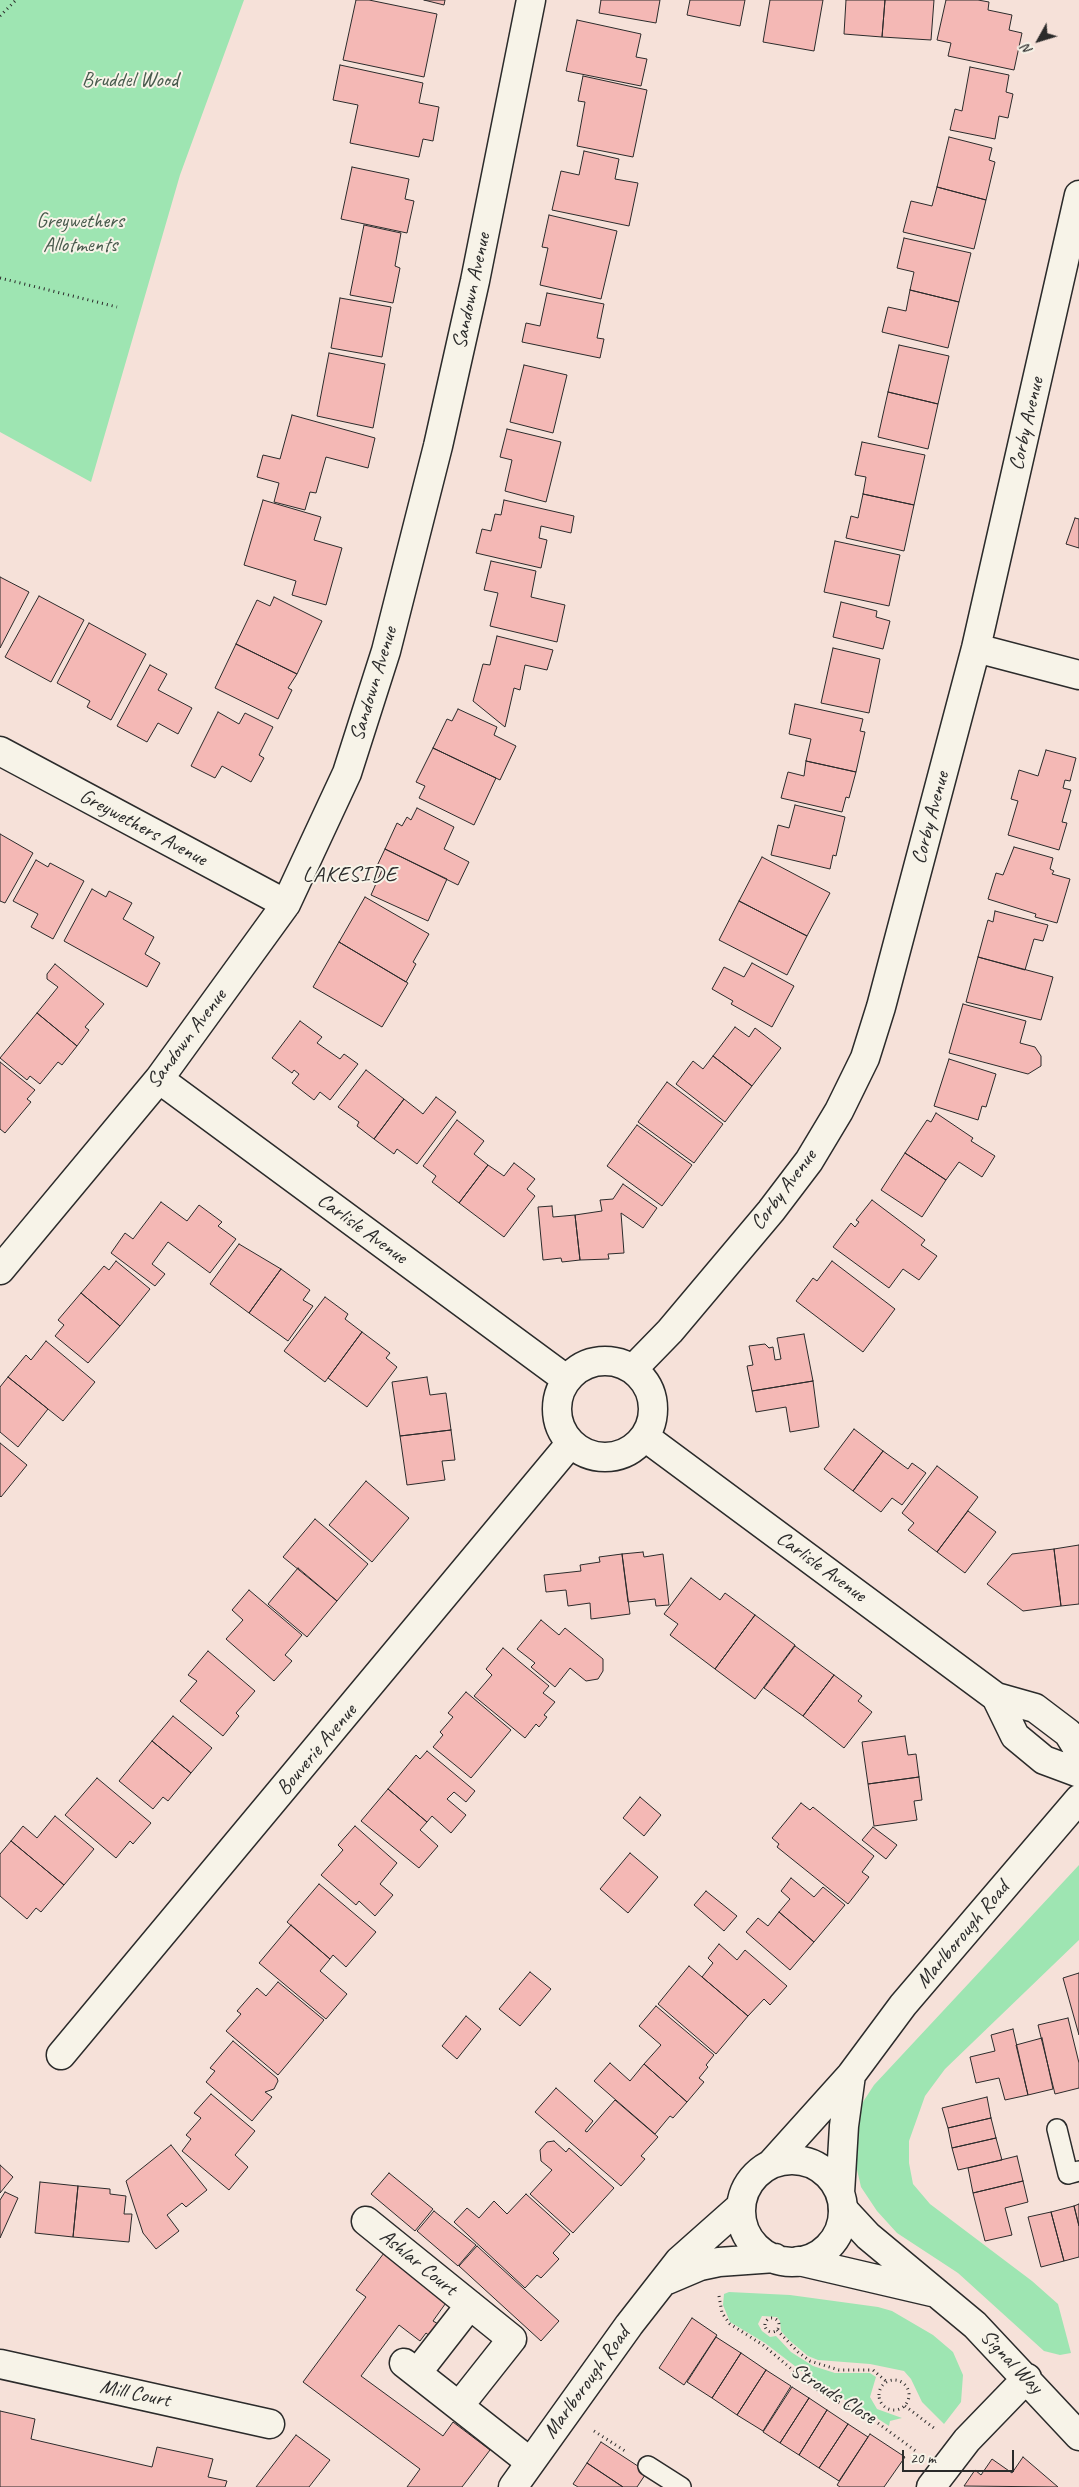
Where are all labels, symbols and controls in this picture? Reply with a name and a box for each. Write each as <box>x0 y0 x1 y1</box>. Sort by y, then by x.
north arrow <box>1014 15 1064 65</box>
text: N <box>1018 41 1036 58</box>
park label: Bruddel Wood <box>82 67 178 93</box>
park label: Greywethers Allotments <box>36 208 124 258</box>
street label: Sandown Avenue <box>447 231 497 351</box>
street label: Corby Avenue <box>1004 375 1050 473</box>
street label: Sandown Avenue <box>345 624 403 744</box>
street label: Corby Avenue <box>907 769 955 867</box>
street label: Greywethers Avenue <box>75 784 211 872</box>
district label: LAKESIDE <box>302 862 398 888</box>
street label: Sandown Avenue <box>141 984 233 1094</box>
street label: Corby Avenue <box>745 1145 823 1235</box>
street label: Carlisle Avenue <box>312 1188 412 1270</box>
street label: Carlisle Avenue <box>771 1526 871 1608</box>
street label: Bouverie Avenue <box>272 1699 362 1801</box>
street label: Marlborough Road <box>911 1876 1015 1994</box>
street label: Ashlar Court <box>374 2224 462 2302</box>
street label: Marlborough Road <box>538 2322 636 2444</box>
street label: Signal Way <box>974 2325 1048 2399</box>
street label: Strouds Close <box>786 2358 880 2430</box>
street label: Mill Court <box>98 2374 172 2414</box>
scale bar <box>904 2440 1016 2472</box>
text: 20 m <box>910 2449 936 2468</box>

